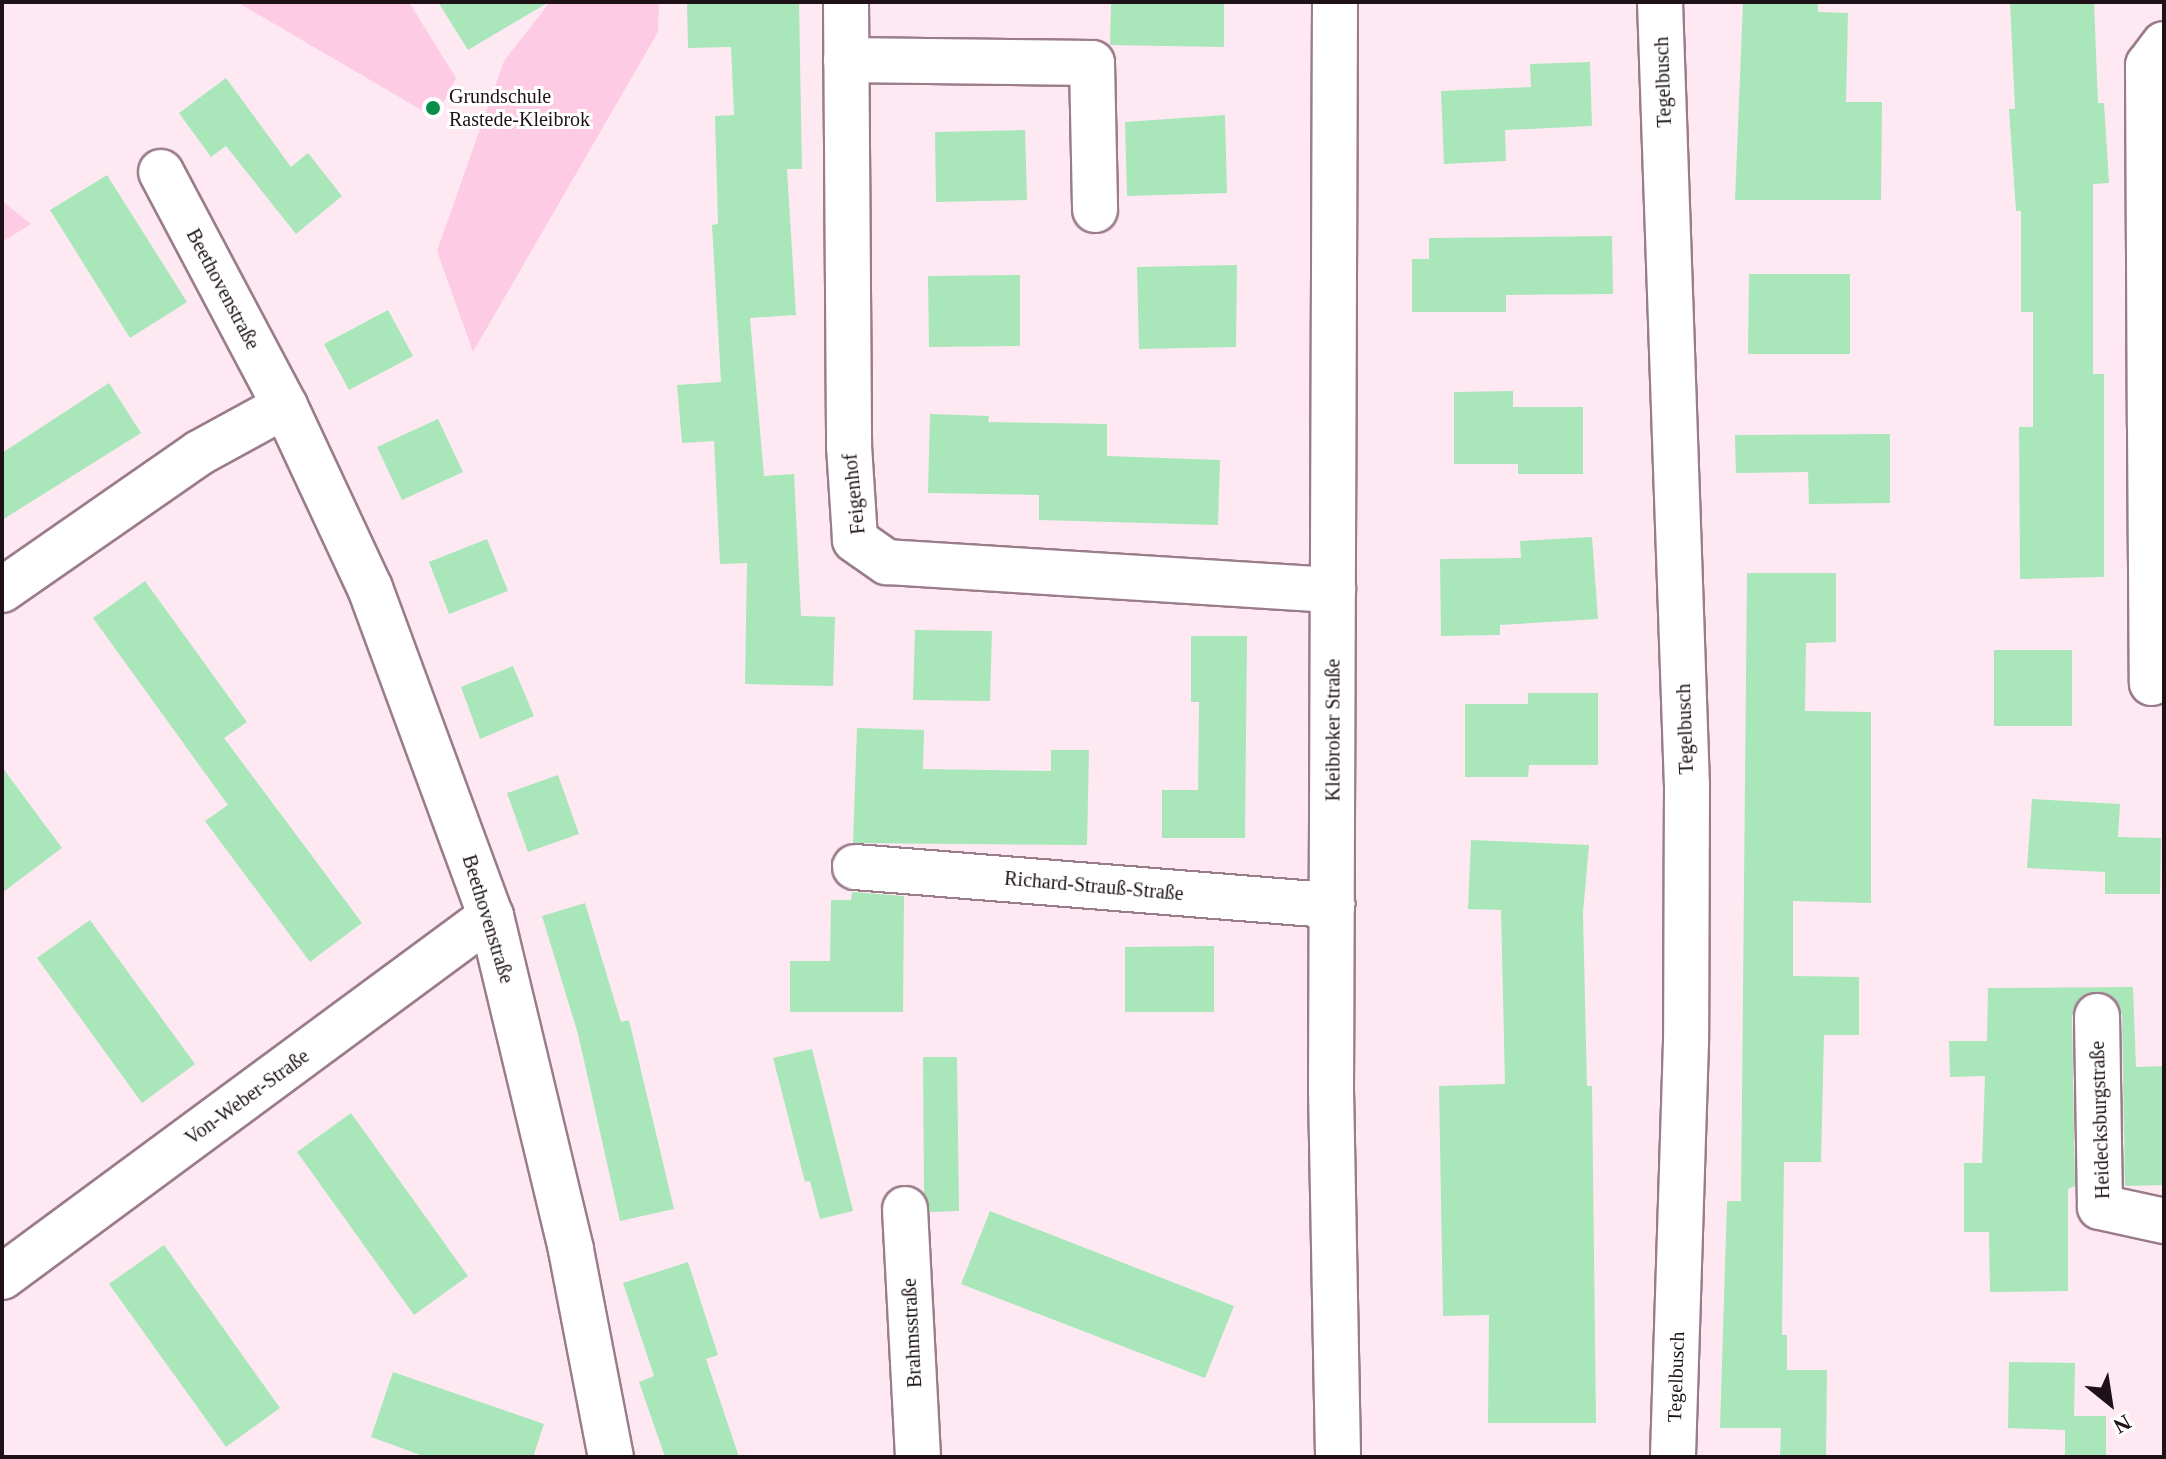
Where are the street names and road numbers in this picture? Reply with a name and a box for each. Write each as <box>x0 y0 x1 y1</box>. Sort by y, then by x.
street label: Tegelbusch <box>1649 36 1677 128</box>
street label: Beethovenstraße <box>181 225 265 353</box>
street label: Feigenhof <box>838 452 870 536</box>
street label: Kleibroker Straße <box>1321 659 1345 801</box>
street label: Tegelbusch <box>1671 683 1699 775</box>
street label: Beethovenstraße <box>457 852 519 986</box>
street label: Richard-Strauß-Straße <box>1003 866 1185 906</box>
street label: Heidecksburgstraße <box>2085 1040 2115 1200</box>
street label: Von-Weber-Straße <box>180 1044 314 1150</box>
street label: Brahmsstraße <box>897 1277 927 1389</box>
street label: Tegelbusch <box>1662 1331 1690 1423</box>

